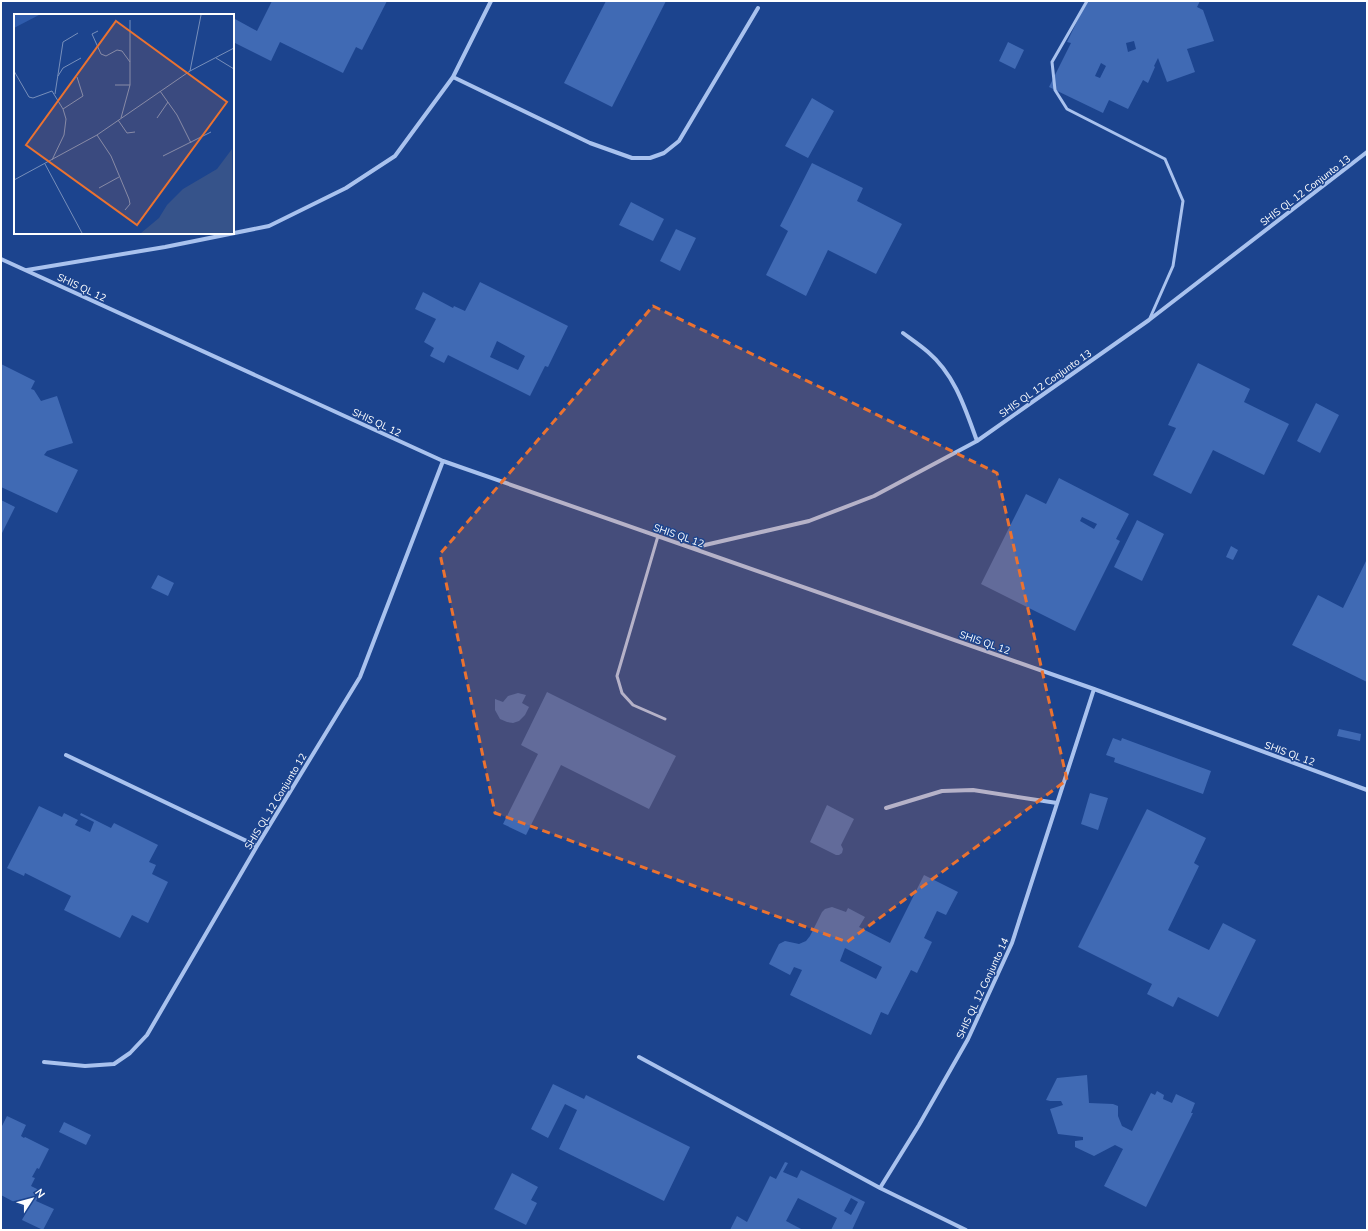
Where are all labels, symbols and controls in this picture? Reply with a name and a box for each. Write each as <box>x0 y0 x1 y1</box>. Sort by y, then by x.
inset map <box>14 14 234 234</box>
street label: SHIS QL 12 Conjunto 13 <box>1257 152 1354 230</box>
street label: SHIS QL 12 <box>55 270 108 305</box>
street label: SHIS QL 12 Conjunto 13 <box>996 346 1095 421</box>
street label: SHIS QL 12 <box>350 405 403 440</box>
street label: SHIS QL 12 <box>651 521 706 551</box>
street label: SHIS QL 12 <box>957 628 1012 658</box>
street label: SHIS QL 12 <box>1262 738 1317 770</box>
street label: SHIS QL 12 Conjunto 12 <box>241 751 310 852</box>
street label: SHIS QL 12 Conjunto 14 <box>953 936 1013 1041</box>
north arrow <box>12 1179 52 1219</box>
text: N <box>31 1186 48 1201</box>

